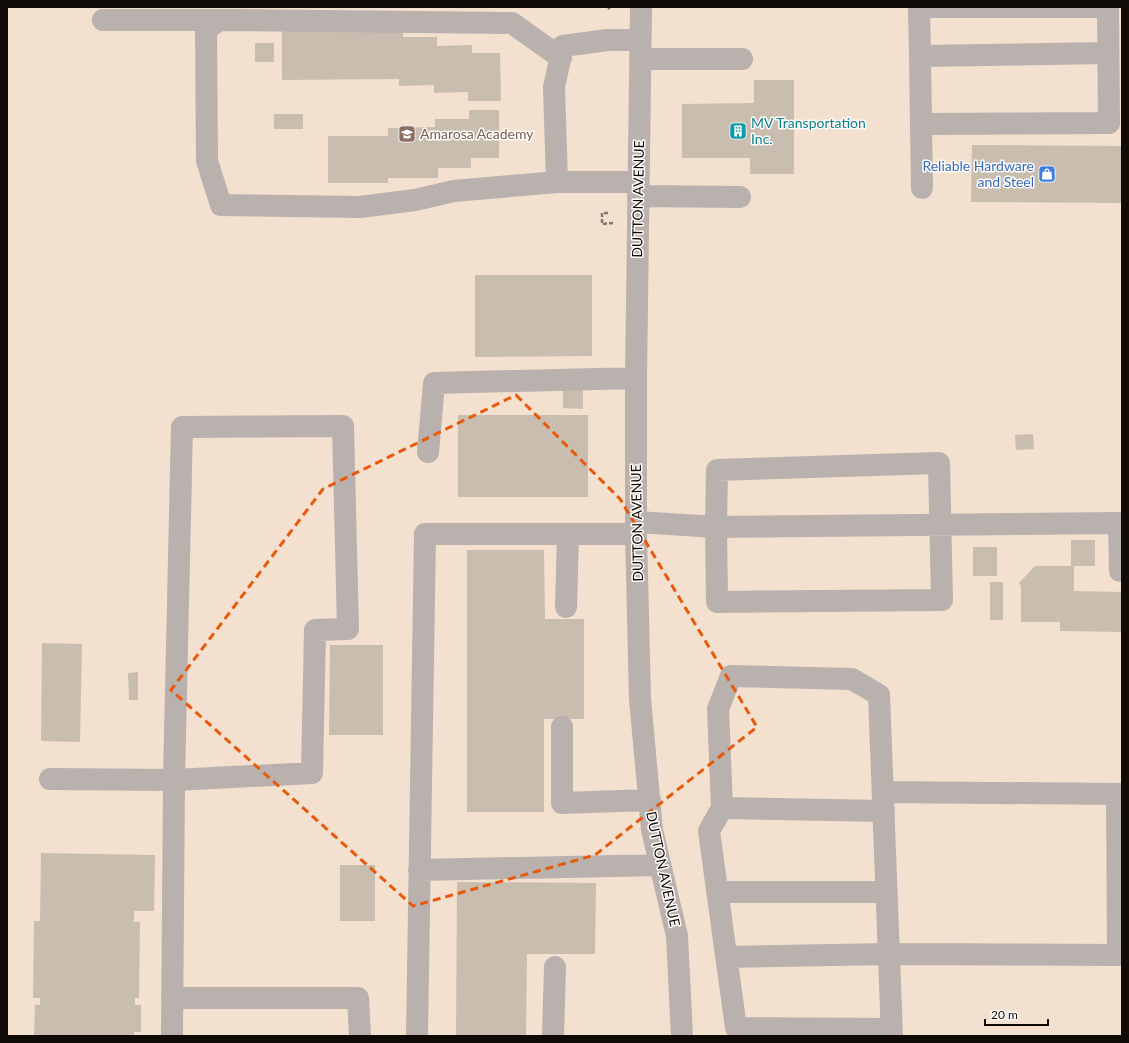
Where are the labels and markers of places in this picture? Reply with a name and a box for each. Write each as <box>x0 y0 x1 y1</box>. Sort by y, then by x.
place label: MV Transportation Inc. <box>751 114 866 147</box>
building icon: MV Transportation Inc. <box>728 121 748 141</box>
school or university icon: Amarosa Academy <box>397 124 417 144</box>
place label: Amarosa Academy <box>420 125 534 142</box>
place label: Reliable Hardware and Steel <box>922 157 1034 190</box>
shop icon: Reliable Hardware and Steel <box>1037 164 1057 184</box>

